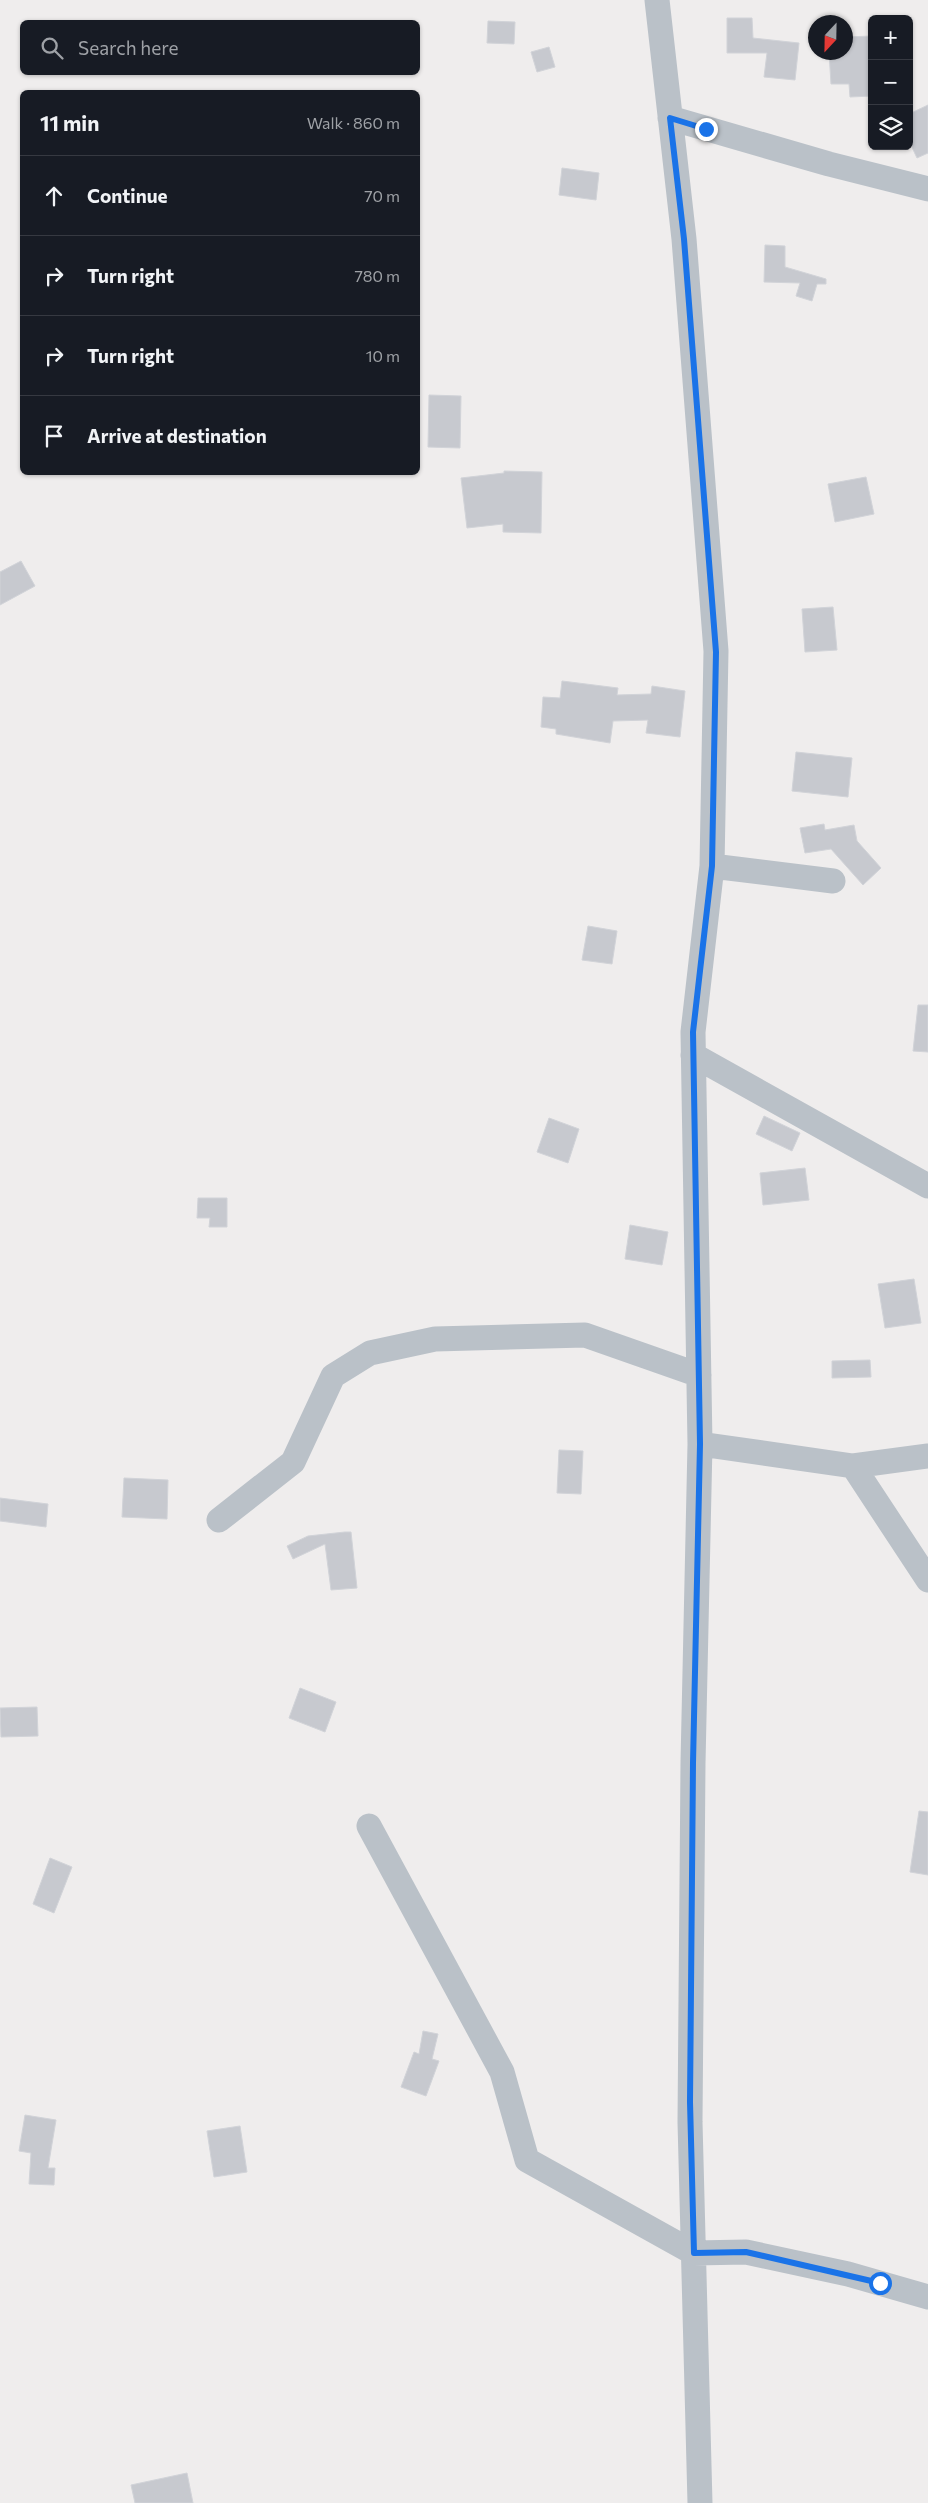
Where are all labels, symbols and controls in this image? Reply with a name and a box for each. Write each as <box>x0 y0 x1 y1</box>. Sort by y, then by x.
north arrow <box>808 15 853 60</box>
map controls <box>868 15 913 150</box>
button: + <box>868 15 913 60</box>
search box <box>20 20 420 75</box>
icon: search <box>38 34 66 62</box>
text: Search here <box>78 36 178 59</box>
button: − <box>868 60 913 105</box>
button: layers <box>868 105 913 150</box>
text: 11 min <box>40 110 99 135</box>
text: Walk · 860 m <box>307 113 400 132</box>
route end <box>695 118 718 141</box>
icon: ahead <box>40 182 68 210</box>
text: Continue <box>87 184 167 207</box>
text: 70 m <box>364 186 400 205</box>
icon: right <box>40 262 68 290</box>
text: Turn right <box>87 264 174 287</box>
text: 780 m <box>354 266 400 285</box>
icon: right <box>40 342 68 370</box>
text: Turn right <box>87 344 174 367</box>
text: 10 m <box>366 346 400 365</box>
icon: arrive <box>40 422 68 450</box>
text: Arrive at destination <box>87 424 267 447</box>
route start <box>869 2272 892 2295</box>

